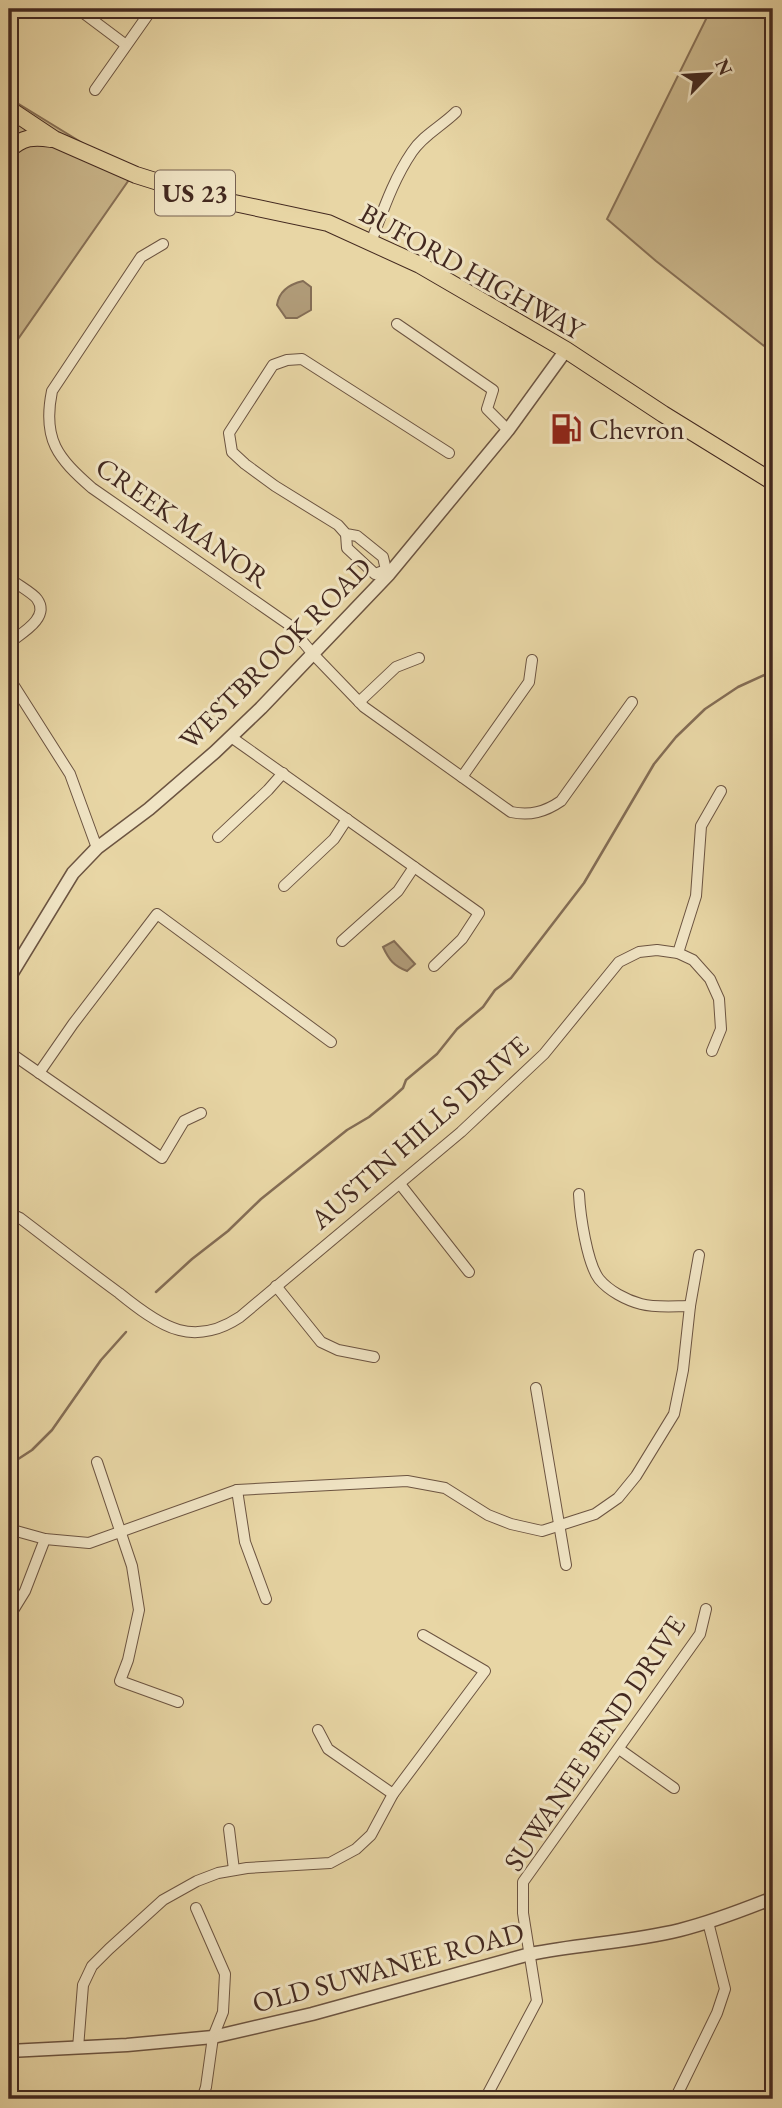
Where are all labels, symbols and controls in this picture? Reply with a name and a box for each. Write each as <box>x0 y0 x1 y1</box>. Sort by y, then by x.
north arrow <box>674 38 744 108</box>
text: N <box>709 55 739 80</box>
road number: US 23 <box>155 170 235 216</box>
street label: BUFORD HIGHWAY <box>354 195 592 348</box>
place label: Chevron <box>589 411 685 447</box>
fuel station icon: Chevron <box>549 412 583 446</box>
street label: CREEK MANOR <box>89 449 278 596</box>
street label: WESTBROOK ROAD <box>171 549 379 757</box>
street label: AUSTIN HILLS DRIVE <box>302 1027 536 1237</box>
street label: SUWANEE BEND DRIVE <box>495 1608 693 1878</box>
street label: OLD SUWANEE ROAD <box>248 1913 528 2021</box>

